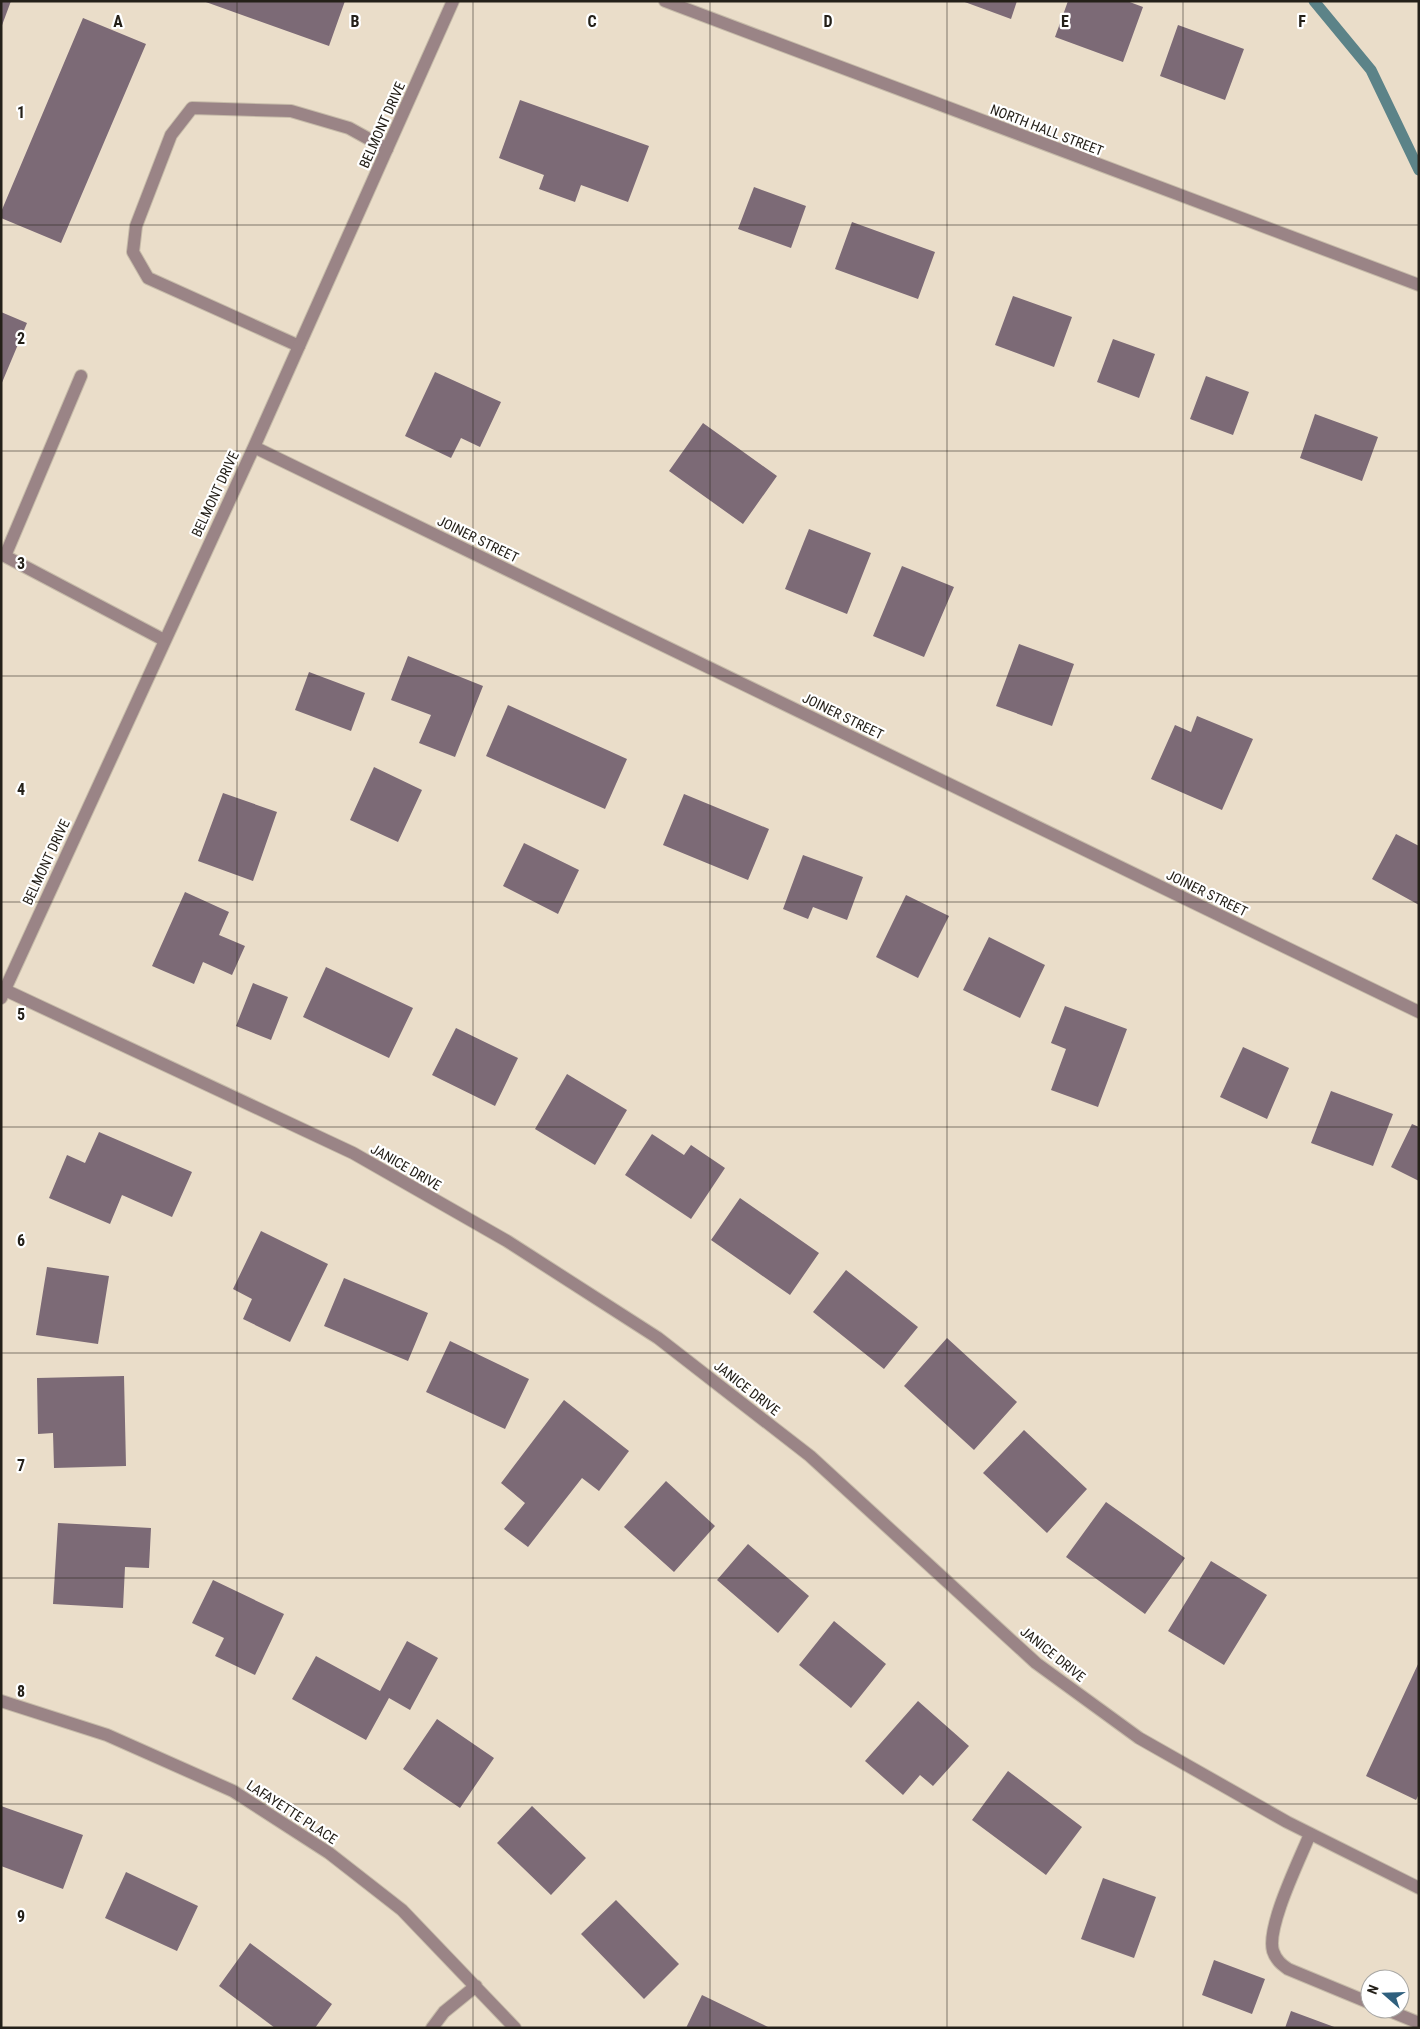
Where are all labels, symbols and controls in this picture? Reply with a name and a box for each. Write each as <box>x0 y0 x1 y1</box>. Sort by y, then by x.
text: A <box>113 12 123 31</box>
text: B <box>351 12 360 31</box>
text: C <box>587 12 597 31</box>
text: D <box>823 12 833 31</box>
text: E <box>1061 12 1069 31</box>
text: F <box>1298 12 1306 31</box>
street label: BELMONT DRIVE <box>356 79 408 171</box>
street label: NORTH HALL STREET <box>988 101 1106 159</box>
text: 1 <box>17 103 25 122</box>
text: 2 <box>17 329 25 348</box>
street label: BELMONT DRIVE <box>188 449 242 539</box>
street label: JOINER STREET <box>435 512 521 566</box>
text: 3 <box>17 554 25 573</box>
street label: JOINER STREET <box>800 689 886 743</box>
text: 4 <box>17 780 25 799</box>
street label: BELMONT DRIVE <box>19 817 73 907</box>
street label: JOINER STREET <box>1164 866 1250 920</box>
text: 5 <box>17 1005 25 1024</box>
street label: JANICE DRIVE <box>368 1140 444 1194</box>
text: 6 <box>17 1231 25 1250</box>
street label: JANICE DRIVE <box>711 1357 783 1419</box>
text: 7 <box>17 1456 25 1475</box>
street label: JANICE DRIVE <box>1017 1623 1089 1685</box>
text: 8 <box>17 1682 25 1701</box>
street label: LAFAYETTE PLACE <box>244 1777 340 1847</box>
text: 9 <box>17 1907 25 1926</box>
north arrow <box>1360 1969 1410 2019</box>
text: N <box>1364 1983 1382 1996</box>

